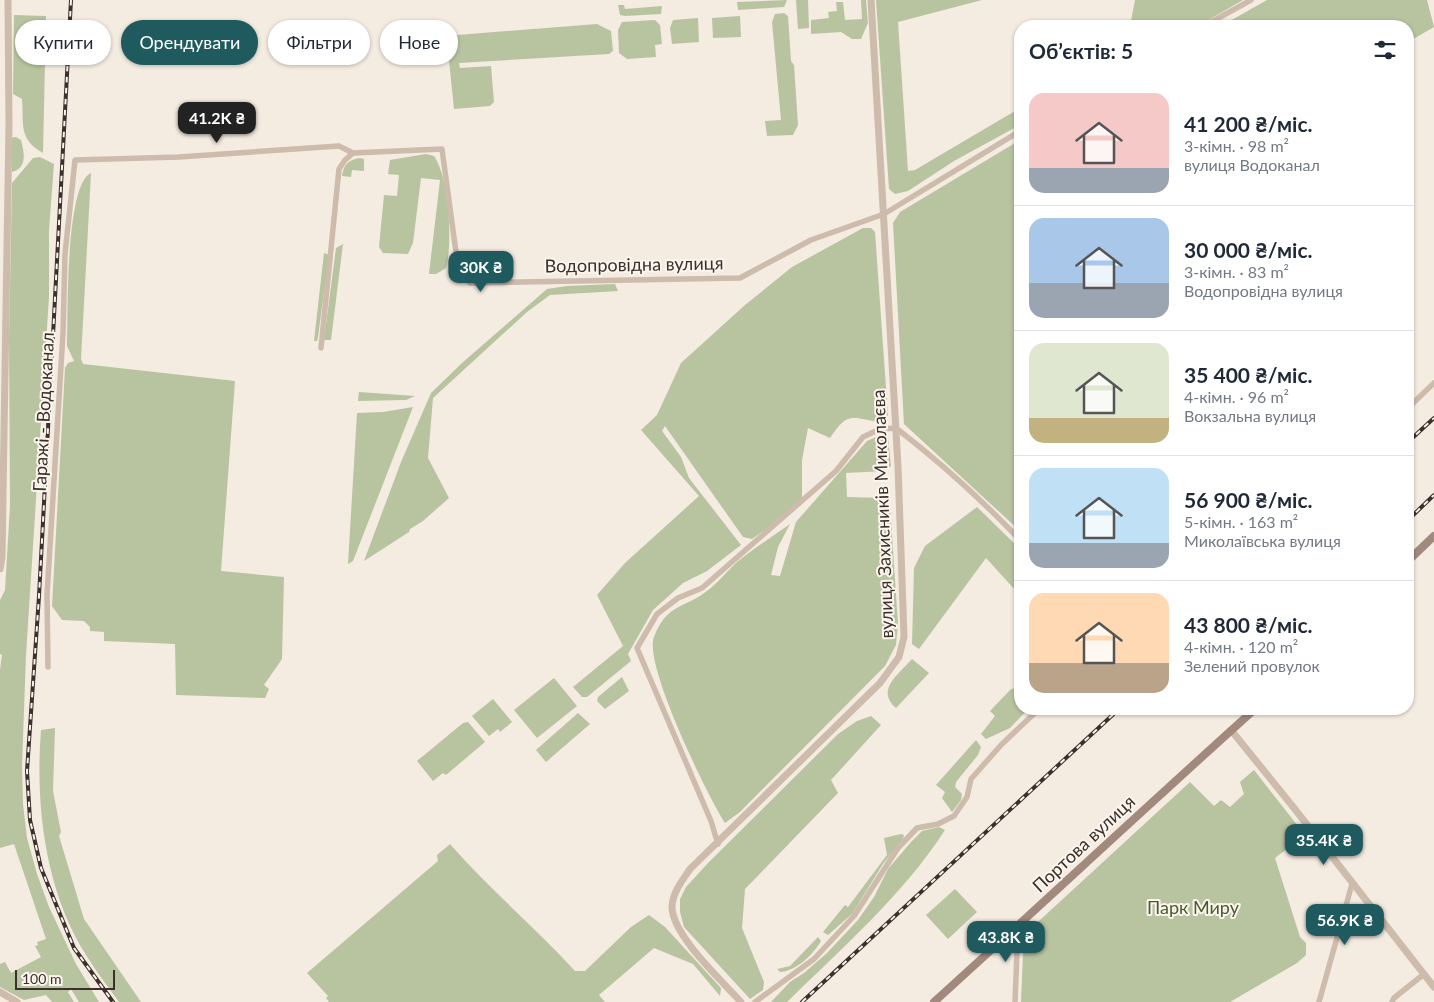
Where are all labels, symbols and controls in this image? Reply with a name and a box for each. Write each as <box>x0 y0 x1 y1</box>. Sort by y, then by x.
chip: Купити <box>15 20 111 65</box>
chip: Орендувати <box>121 20 258 65</box>
chip: Фільтри <box>268 20 370 65</box>
chip: Нове <box>380 20 458 65</box>
icon: filters <box>1371 36 1399 64</box>
text: Об’єктів: 5 <box>1029 38 1133 63</box>
pin: 41.2K ₴ <box>171 102 263 144</box>
text: 41.2K ₴ <box>189 108 245 127</box>
text: 41 200 ₴/міс. <box>1184 111 1313 136</box>
icon: home <box>1069 113 1129 173</box>
text: 3-кімн. · 98 m² <box>1184 136 1289 155</box>
text: вулиця Водоканал <box>1184 155 1320 174</box>
text: 30 000 ₴/міс. <box>1184 237 1313 262</box>
icon: home <box>1069 238 1129 298</box>
pin: 30K ₴ <box>446 250 516 293</box>
street label: Водопровідна вулиця <box>544 251 724 277</box>
text: 30K ₴ <box>459 257 503 276</box>
text: 3-кімн. · 83 m² <box>1184 262 1289 281</box>
text: Водопровідна вулиця <box>1184 281 1343 300</box>
street label: Гаражі - Водоканал <box>28 332 58 492</box>
text: 35 400 ₴/міс. <box>1184 362 1313 387</box>
icon: home <box>1069 363 1129 423</box>
text: 4-кімн. · 96 m² <box>1184 387 1289 406</box>
street label: вулиця Захисників Миколаєва <box>867 389 897 639</box>
text: Вокзальна вулиця <box>1184 406 1316 425</box>
text: 56 900 ₴/міс. <box>1184 487 1313 512</box>
icon: home <box>1069 488 1129 548</box>
text: 5-кімн. · 163 m² <box>1184 512 1298 531</box>
text: Миколаївська вулиця <box>1184 531 1341 550</box>
text: 43 800 ₴/міс. <box>1184 612 1313 637</box>
icon: home <box>1069 613 1129 673</box>
text: 4-кімн. · 120 m² <box>1184 637 1298 656</box>
text: Зелений провулок <box>1184 656 1320 675</box>
street label: Портова вулиця <box>1027 790 1139 896</box>
pin: 35.4K ₴ <box>1278 824 1370 866</box>
text: 35.4K ₴ <box>1296 830 1352 849</box>
park label: Парк Миру <box>1147 896 1240 918</box>
pin: 56.9K ₴ <box>1299 904 1391 946</box>
text: 56.9K ₴ <box>1317 910 1373 929</box>
pin: 43.8K ₴ <box>960 920 1052 963</box>
text: 43.8K ₴ <box>978 927 1034 946</box>
scale bar <box>15 967 115 990</box>
text: 100 m <box>22 970 61 987</box>

